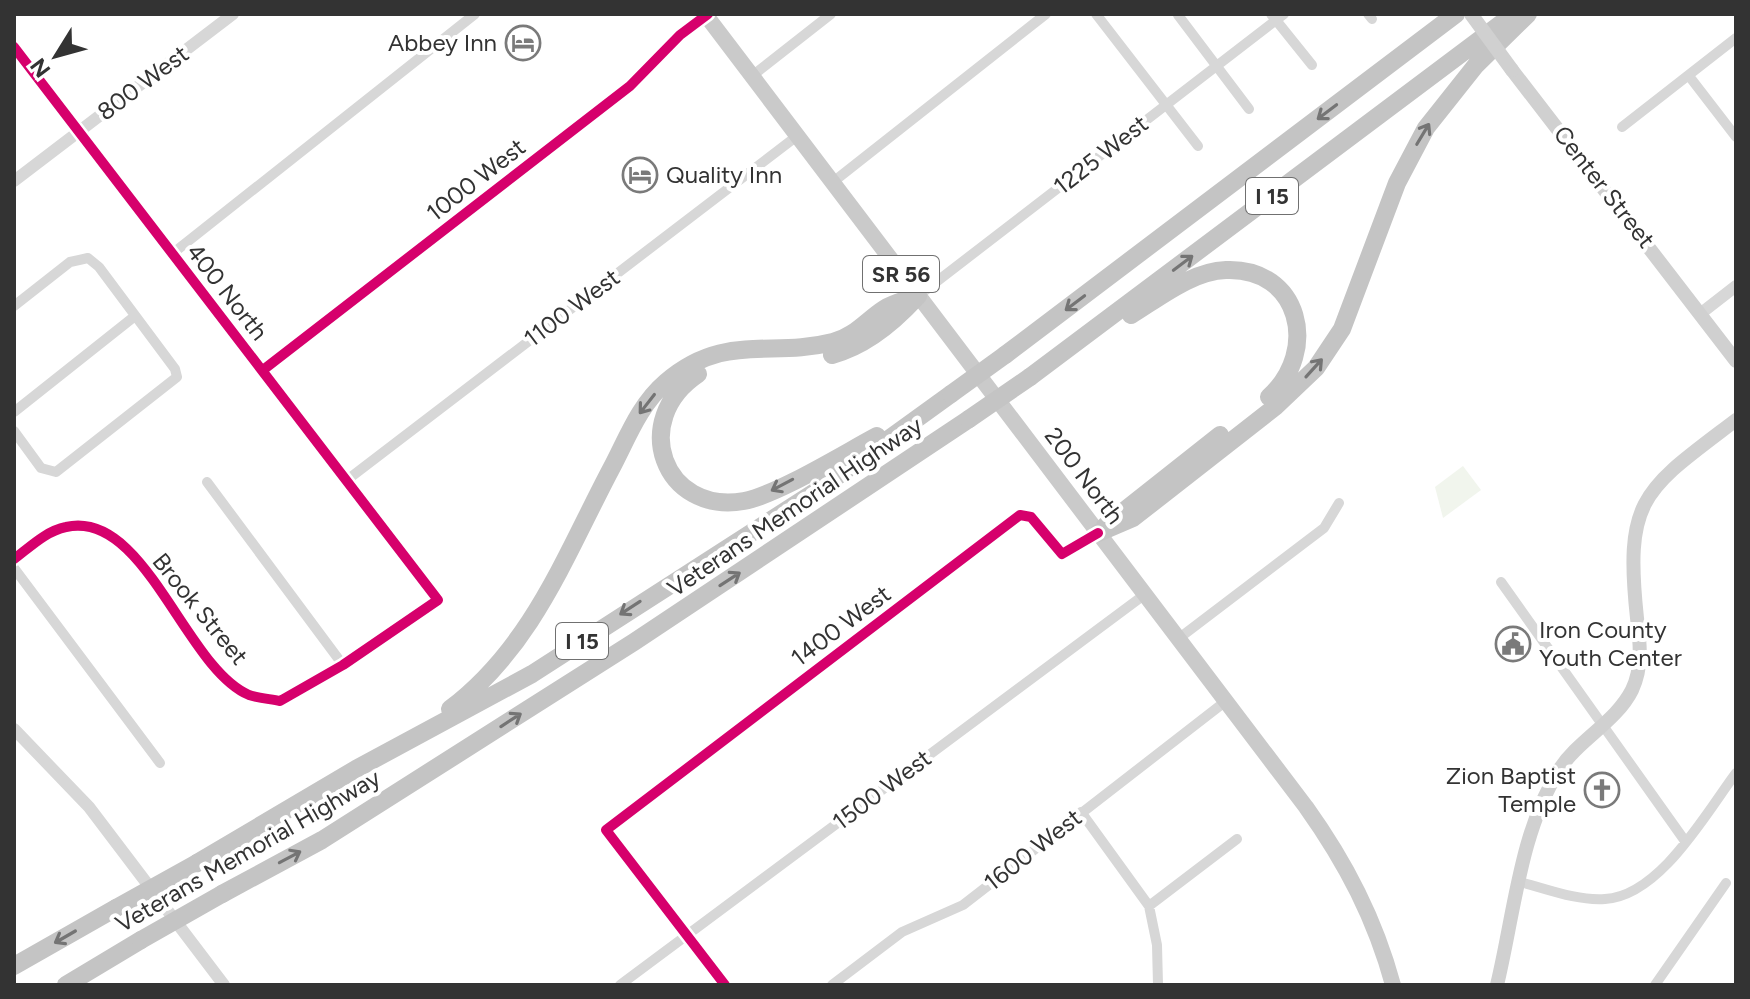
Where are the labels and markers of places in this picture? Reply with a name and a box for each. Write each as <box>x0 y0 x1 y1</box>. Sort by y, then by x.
hotel icon: Abbey Inn <box>504 24 542 62</box>
place label: Abbey Inn <box>388 28 497 57</box>
hotel icon: Quality Inn <box>621 156 659 194</box>
place label: Quality Inn <box>666 160 782 189</box>
place label: Iron County Youth Center <box>1539 615 1682 672</box>
public building icon: Iron County Youth Center <box>1494 625 1532 663</box>
place label: Zion Baptist Temple <box>1446 761 1576 818</box>
church icon: Zion Baptist Temple <box>1583 771 1621 809</box>

